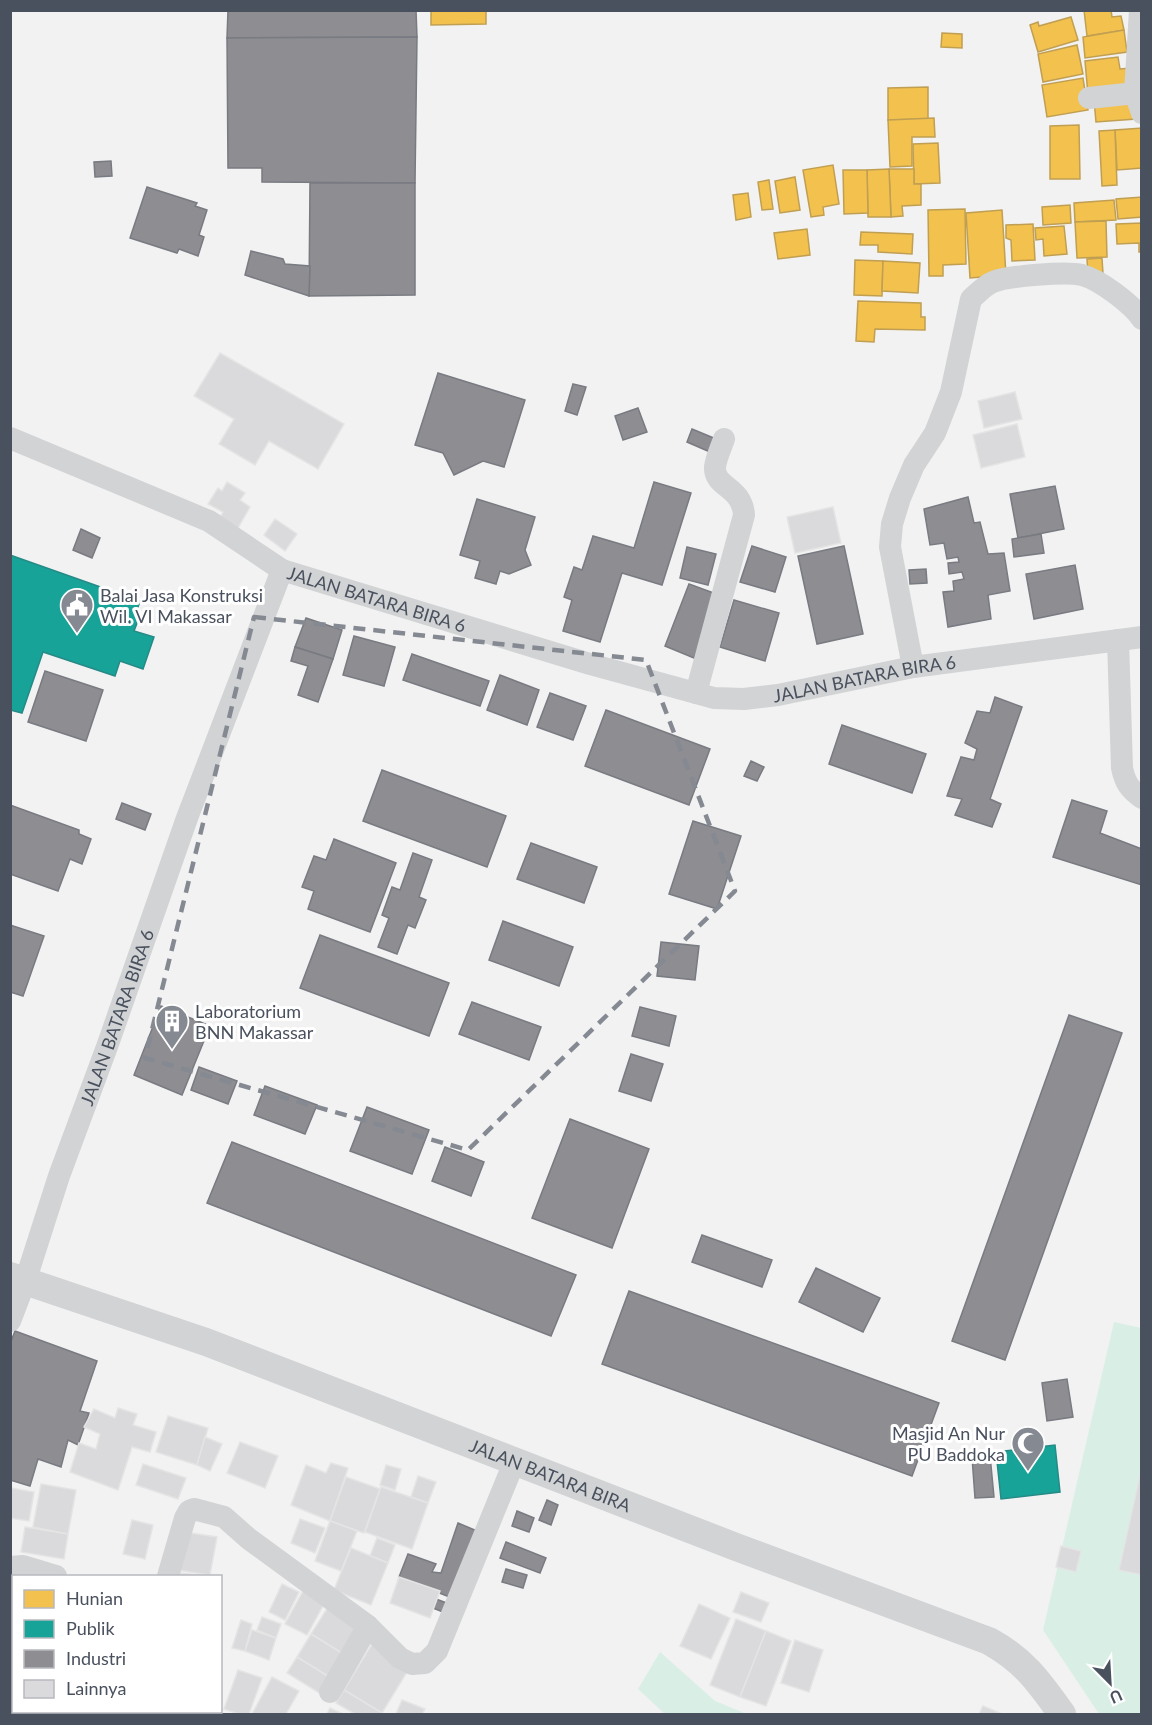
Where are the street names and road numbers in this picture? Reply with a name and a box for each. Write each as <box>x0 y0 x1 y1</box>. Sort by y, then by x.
street label: JALAN BATARA BIRA 6 <box>285 561 469 637</box>
street label: JALAN BATARA BIRA 6 <box>772 650 957 706</box>
street label: JALAN BATARA BIRA 6 <box>75 926 158 1108</box>
street label: JALAN BATARA BIRA <box>467 1434 635 1517</box>

